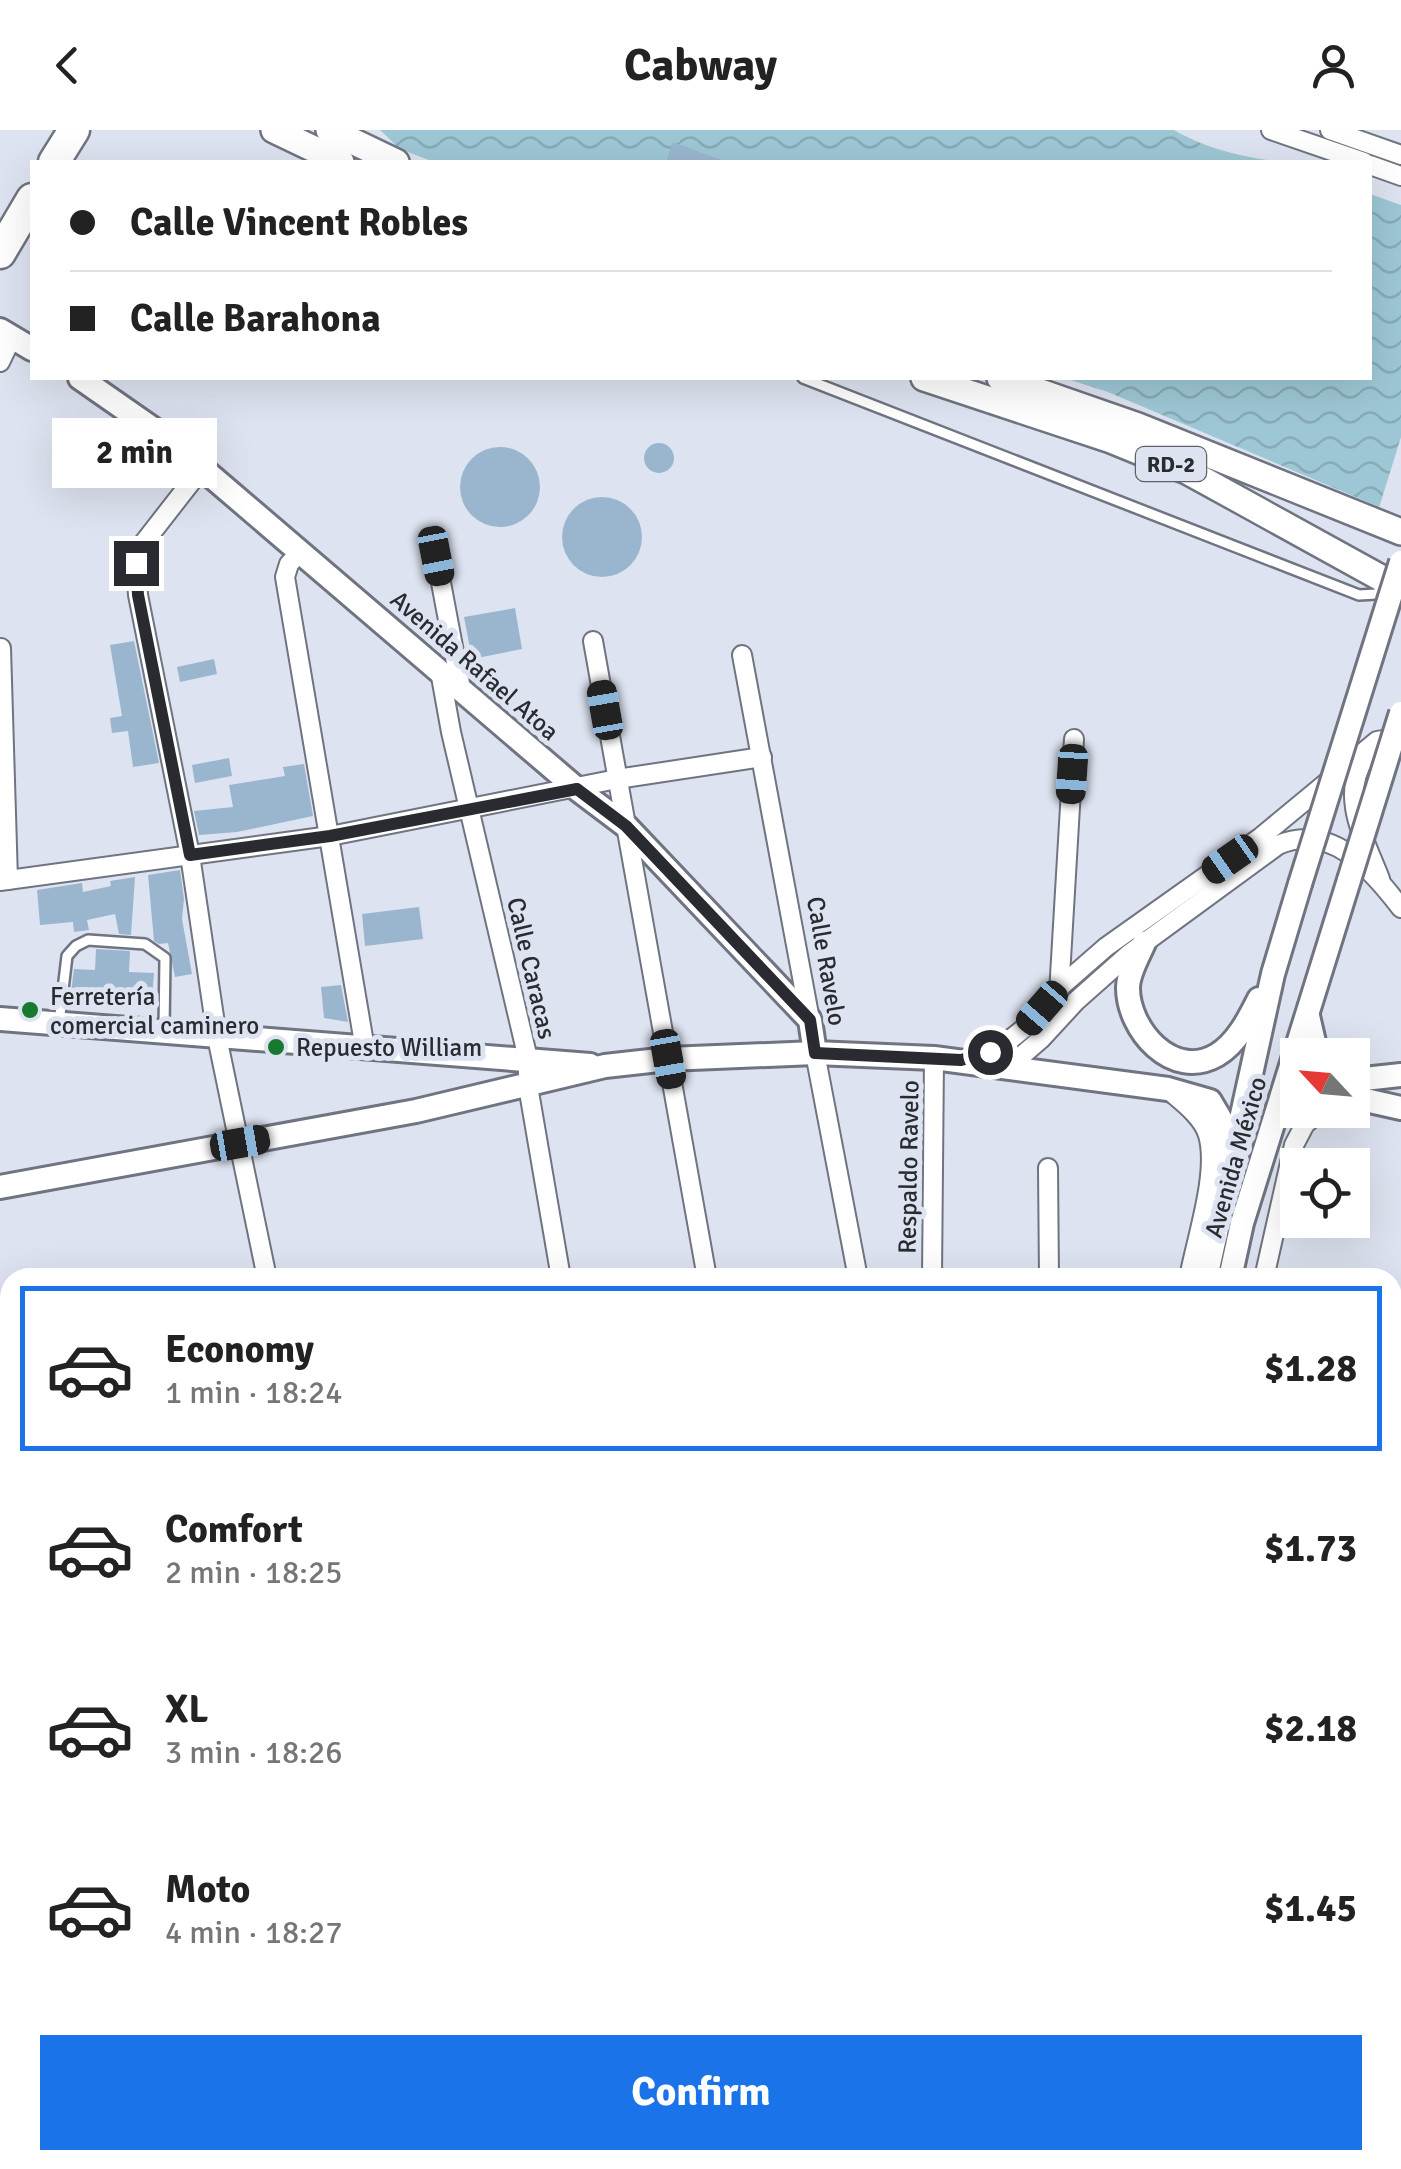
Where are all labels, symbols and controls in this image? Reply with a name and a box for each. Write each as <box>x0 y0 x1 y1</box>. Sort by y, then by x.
icon: back <box>40 38 95 93</box>
text: Cabway <box>624 38 777 93</box>
icon: person <box>1306 38 1361 93</box>
text: Calle Vincent Robles <box>130 199 468 246</box>
text: Calle Barahona <box>130 295 381 342</box>
callout: 2 min <box>54 418 218 488</box>
text: 2 min <box>96 433 173 472</box>
road number: RD-2 <box>1136 447 1206 481</box>
car <box>416 524 456 588</box>
route end <box>114 541 159 586</box>
street label: Avenida Rafael Atoa <box>384 584 565 747</box>
car <box>585 678 625 742</box>
car <box>1055 743 1089 805</box>
car <box>1197 830 1263 888</box>
street label: Calle Caracas <box>500 894 563 1042</box>
street label: Calle Ravelo <box>800 894 853 1028</box>
car <box>1011 976 1073 1040</box>
place label: Ferretería comercial caminero <box>50 981 259 1041</box>
marker: Ferretería comercial caminero <box>19 999 41 1021</box>
car <box>648 1027 688 1091</box>
route start <box>968 1030 1013 1075</box>
place label: Repuesto William <box>296 1032 482 1063</box>
marker: Repuesto William <box>265 1036 287 1058</box>
north arrow <box>1280 1038 1370 1128</box>
map controls <box>1280 1038 1370 1238</box>
street label: Avenida México <box>1198 1073 1273 1241</box>
street label: Respaldo Ravelo <box>891 1080 926 1254</box>
car <box>208 1123 272 1163</box>
button: locate <box>1280 1148 1370 1238</box>
icon: car <box>45 1324 135 1414</box>
text: Economy <box>165 1326 314 1373</box>
text: $1.28 <box>1264 1345 1357 1392</box>
text: 1 min · 18:24 <box>165 1373 343 1412</box>
icon: car <box>45 1504 135 1594</box>
text: Comfort <box>165 1506 303 1553</box>
text: $1.73 <box>1264 1525 1357 1572</box>
text: 2 min · 18:25 <box>165 1553 343 1592</box>
icon: car <box>45 1684 135 1774</box>
text: XL <box>165 1686 208 1733</box>
text: $2.18 <box>1264 1705 1357 1752</box>
text: 3 min · 18:26 <box>165 1733 343 1772</box>
icon: car <box>45 1864 135 1954</box>
text: Moto <box>165 1866 250 1913</box>
text: $1.45 <box>1264 1885 1357 1932</box>
text: 4 min · 18:27 <box>165 1913 343 1952</box>
button: Confirm <box>40 2035 1362 2150</box>

